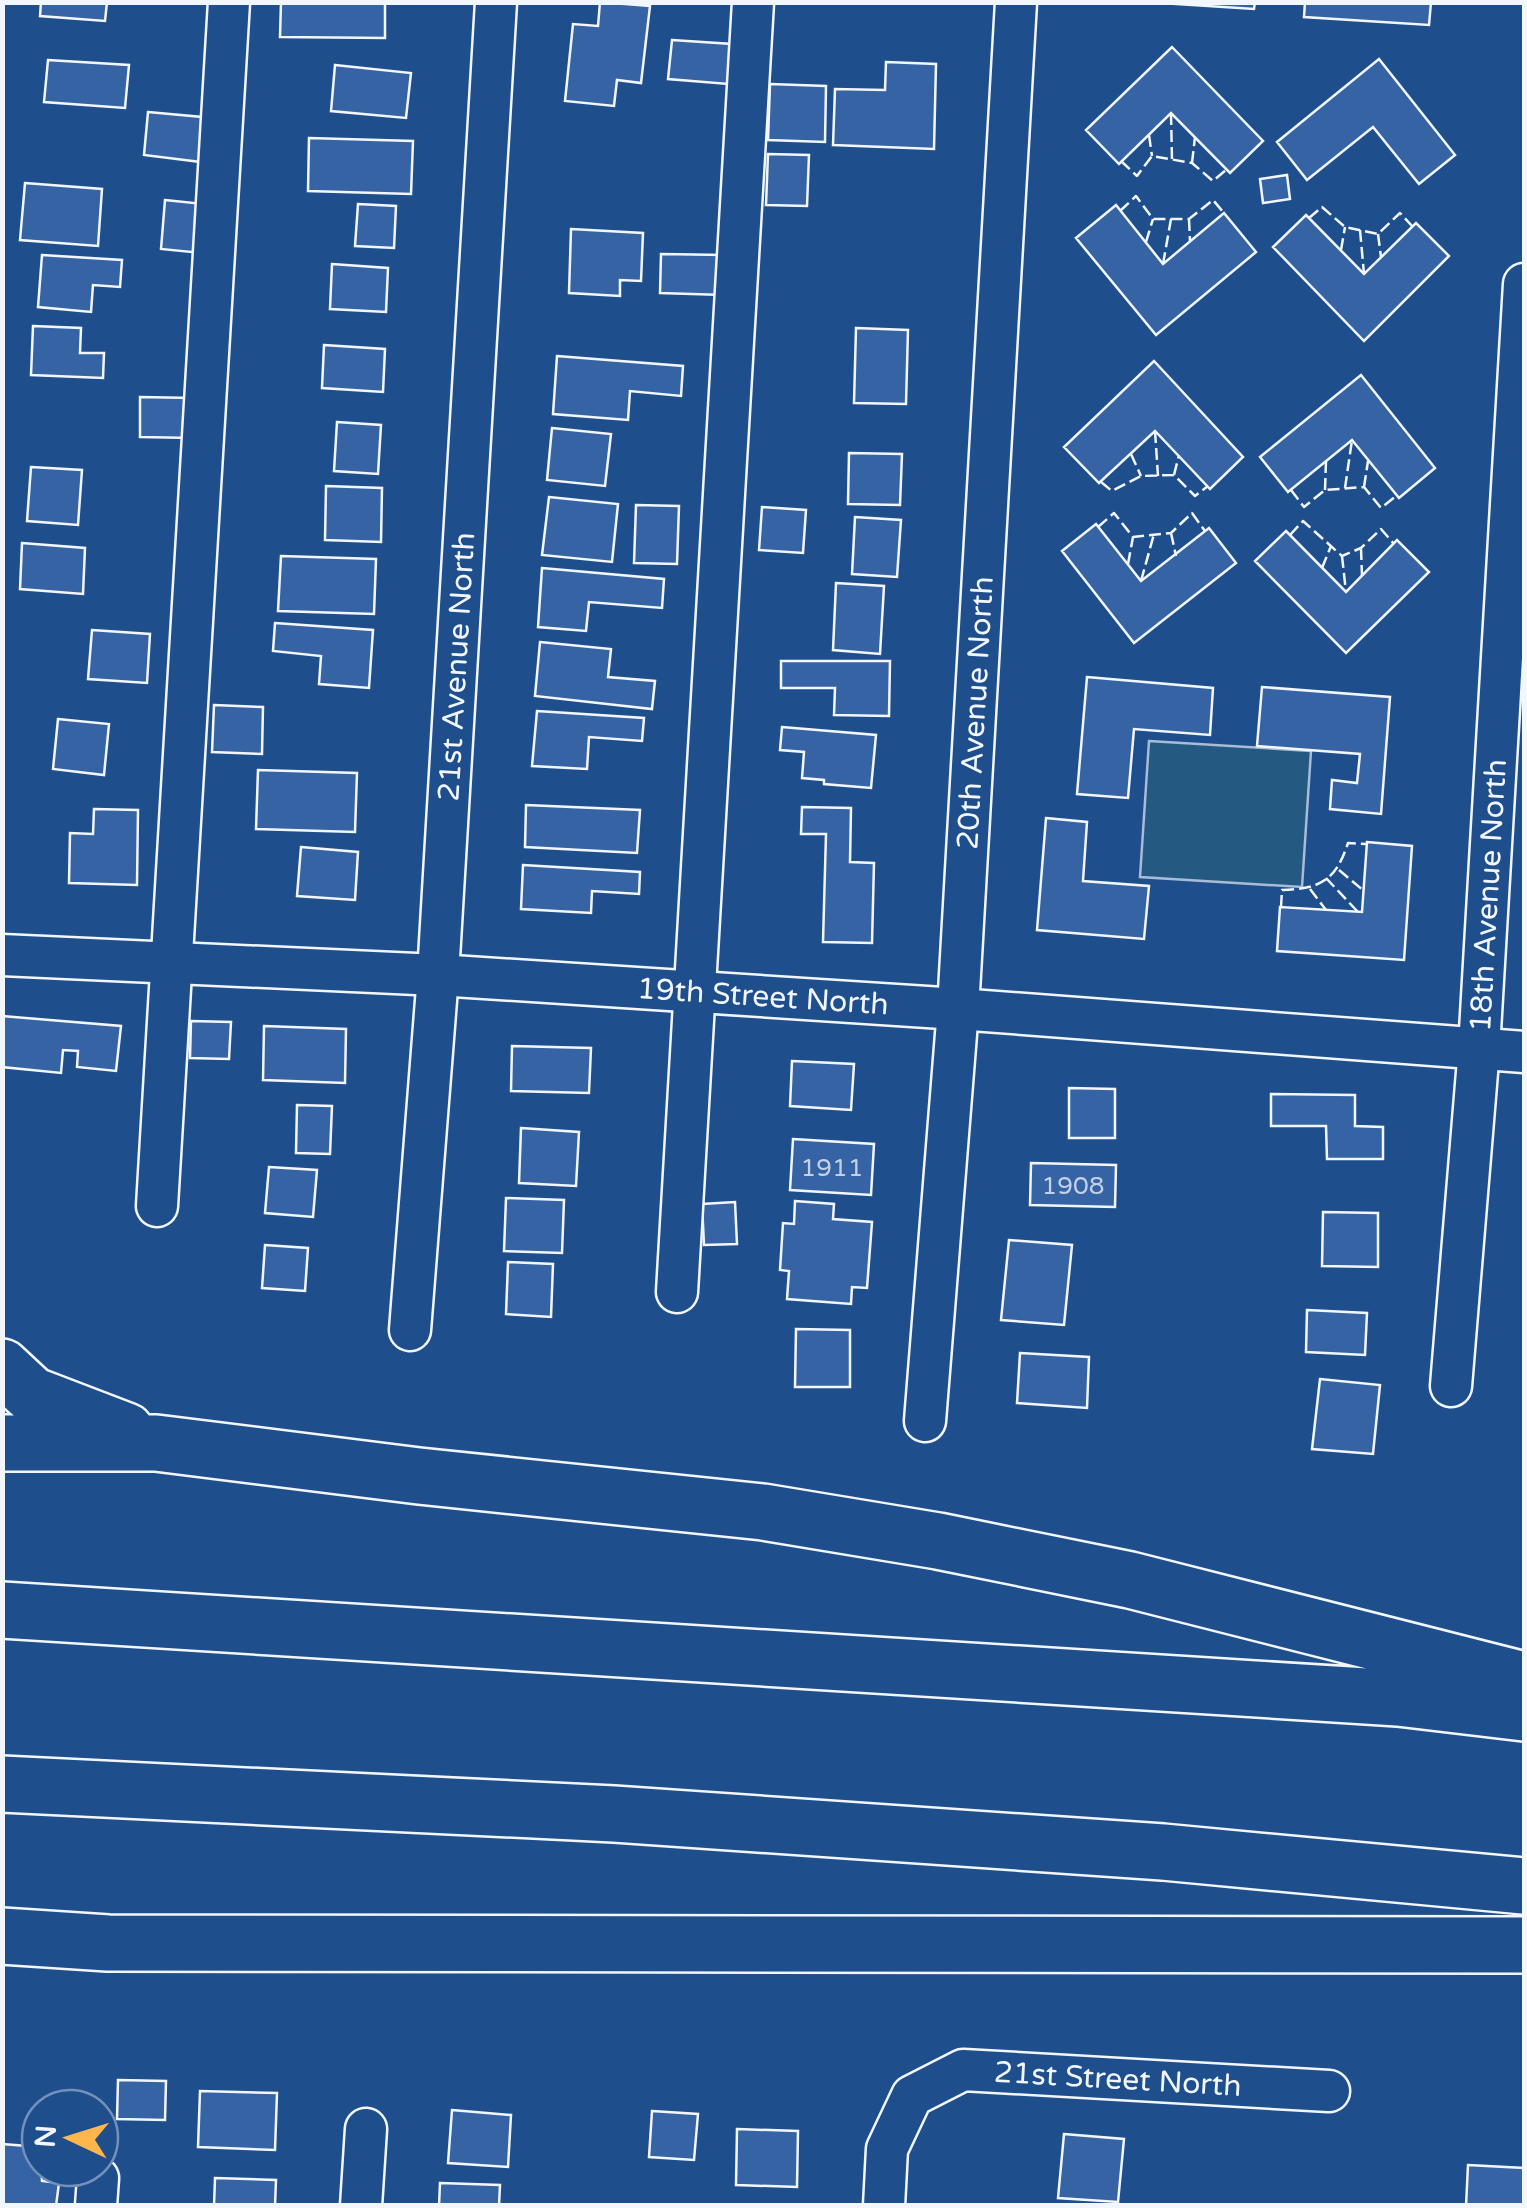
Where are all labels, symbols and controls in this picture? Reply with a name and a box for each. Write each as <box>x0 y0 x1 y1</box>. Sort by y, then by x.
street label: 21st Avenue North <box>430 531 483 802</box>
street label: 20th Avenue North <box>949 575 1002 851</box>
street label: 18th Avenue North <box>1462 758 1515 1033</box>
street label: 19th Street North <box>636 970 890 1023</box>
house number: 1911 <box>801 1153 863 1183</box>
house number: 1908 <box>1042 1171 1104 1201</box>
street label: 21st Street North <box>993 2054 1243 2105</box>
north arrow <box>20 2088 120 2188</box>
text: N <box>28 2124 64 2149</box>

